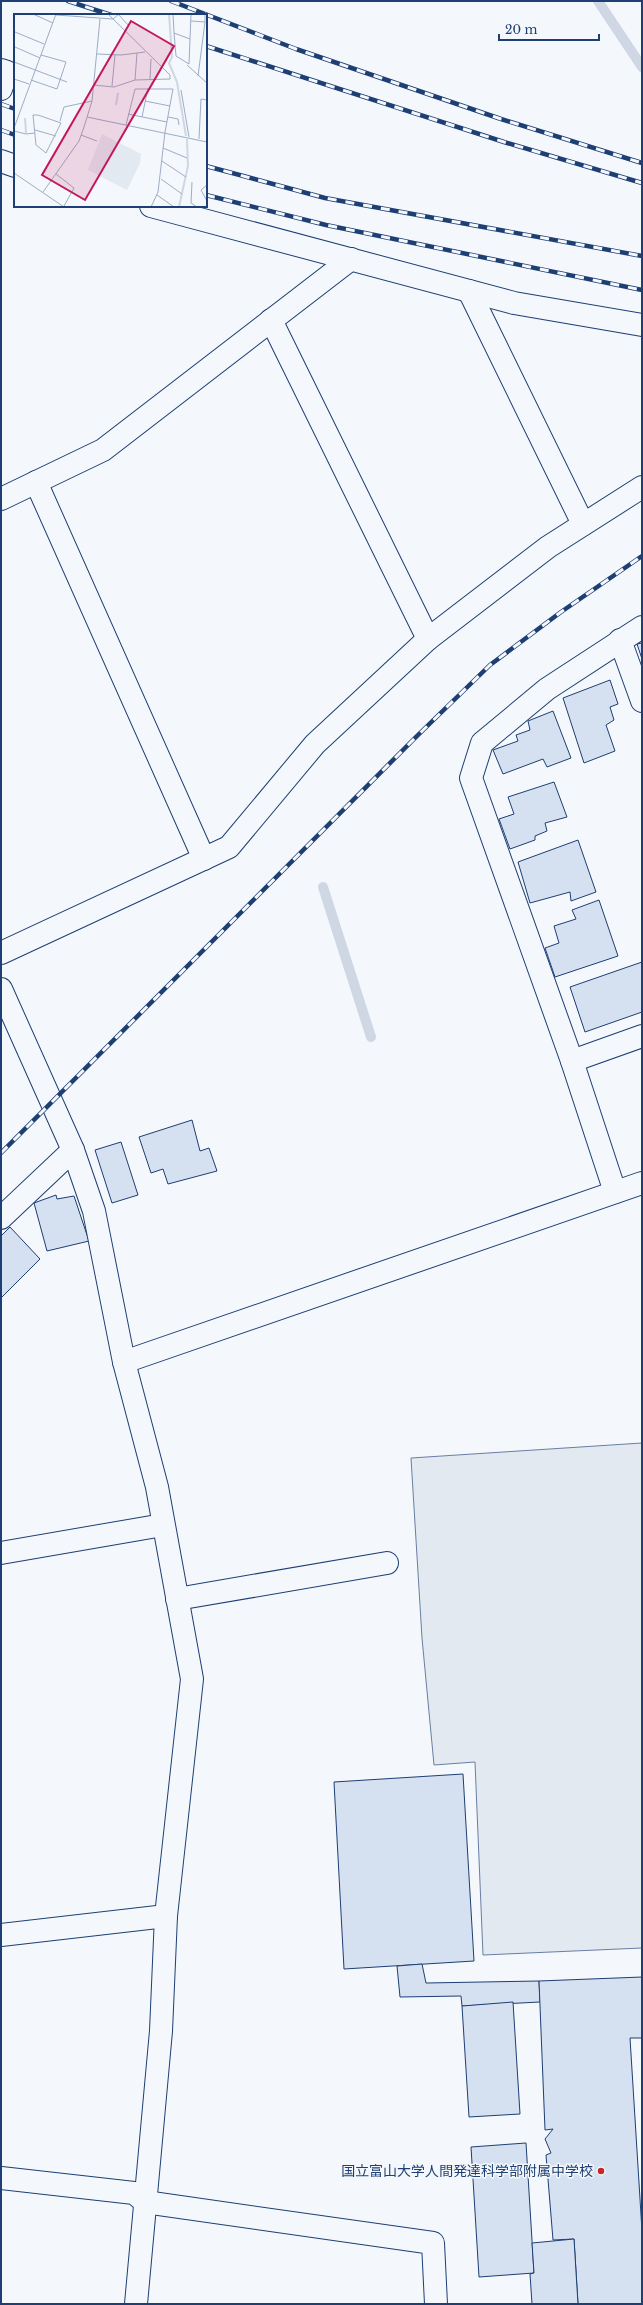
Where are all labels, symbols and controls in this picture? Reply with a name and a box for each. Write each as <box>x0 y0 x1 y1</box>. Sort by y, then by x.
inset map <box>14 14 207 207</box>
scale bar <box>499 16 599 42</box>
text: 20 m <box>505 22 537 37</box>
place label: 国立富山大学人間発達科学部附属中学校 <box>341 2162 593 2180</box>
marker: 国立富山大学人間発達科学部附属中学校 <box>596 2166 606 2176</box>

